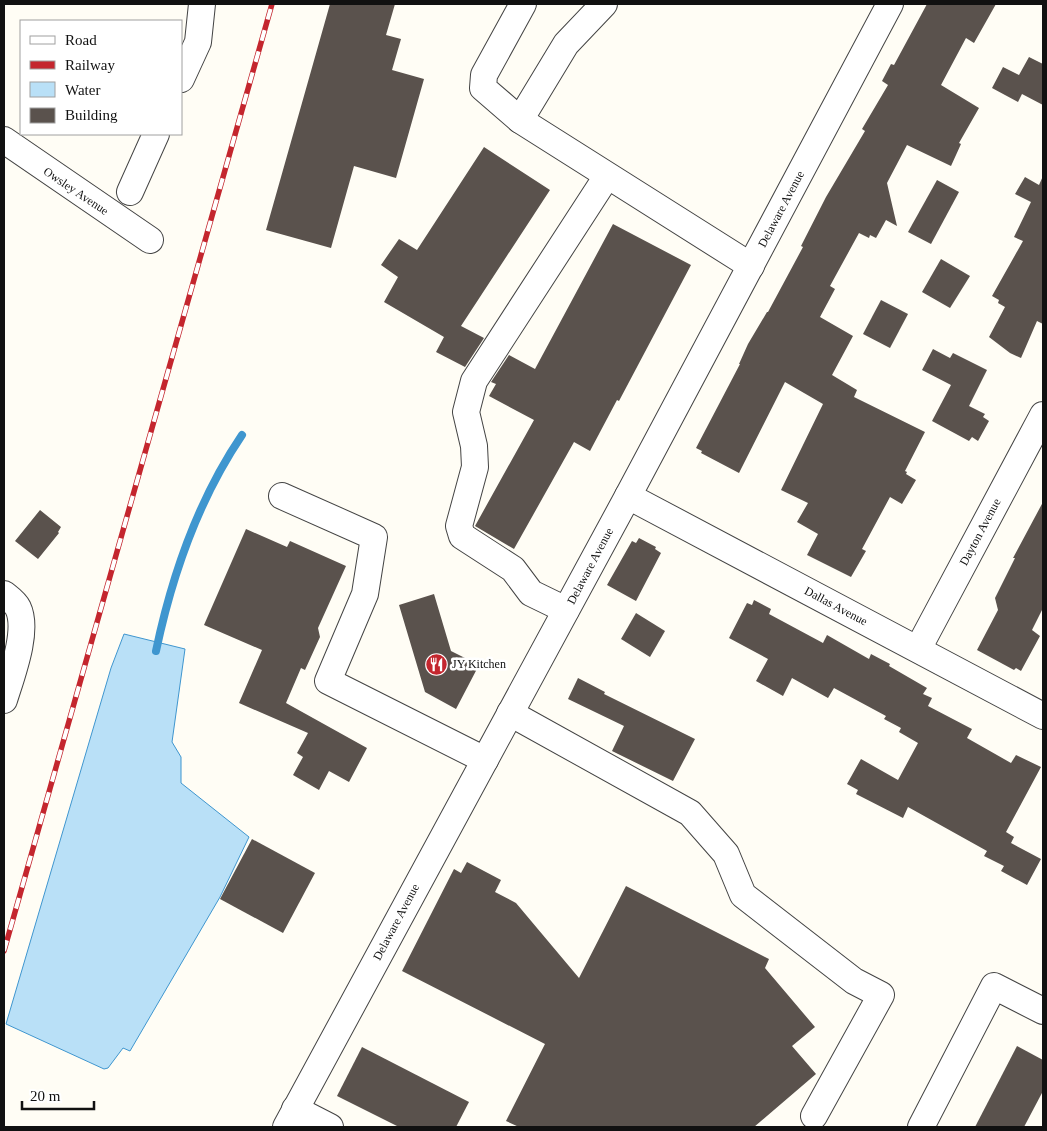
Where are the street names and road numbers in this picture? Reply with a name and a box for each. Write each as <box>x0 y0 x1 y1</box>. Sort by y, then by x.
street label: Owsley Avenue <box>41 164 111 218</box>
street label: Delaware Avenue <box>755 168 807 250</box>
street label: Dayton Avenue <box>956 496 1004 568</box>
street label: Delaware Avenue <box>564 525 616 607</box>
street label: Dallas Avenue <box>802 584 870 628</box>
street label: Delaware Avenue <box>370 881 422 963</box>

